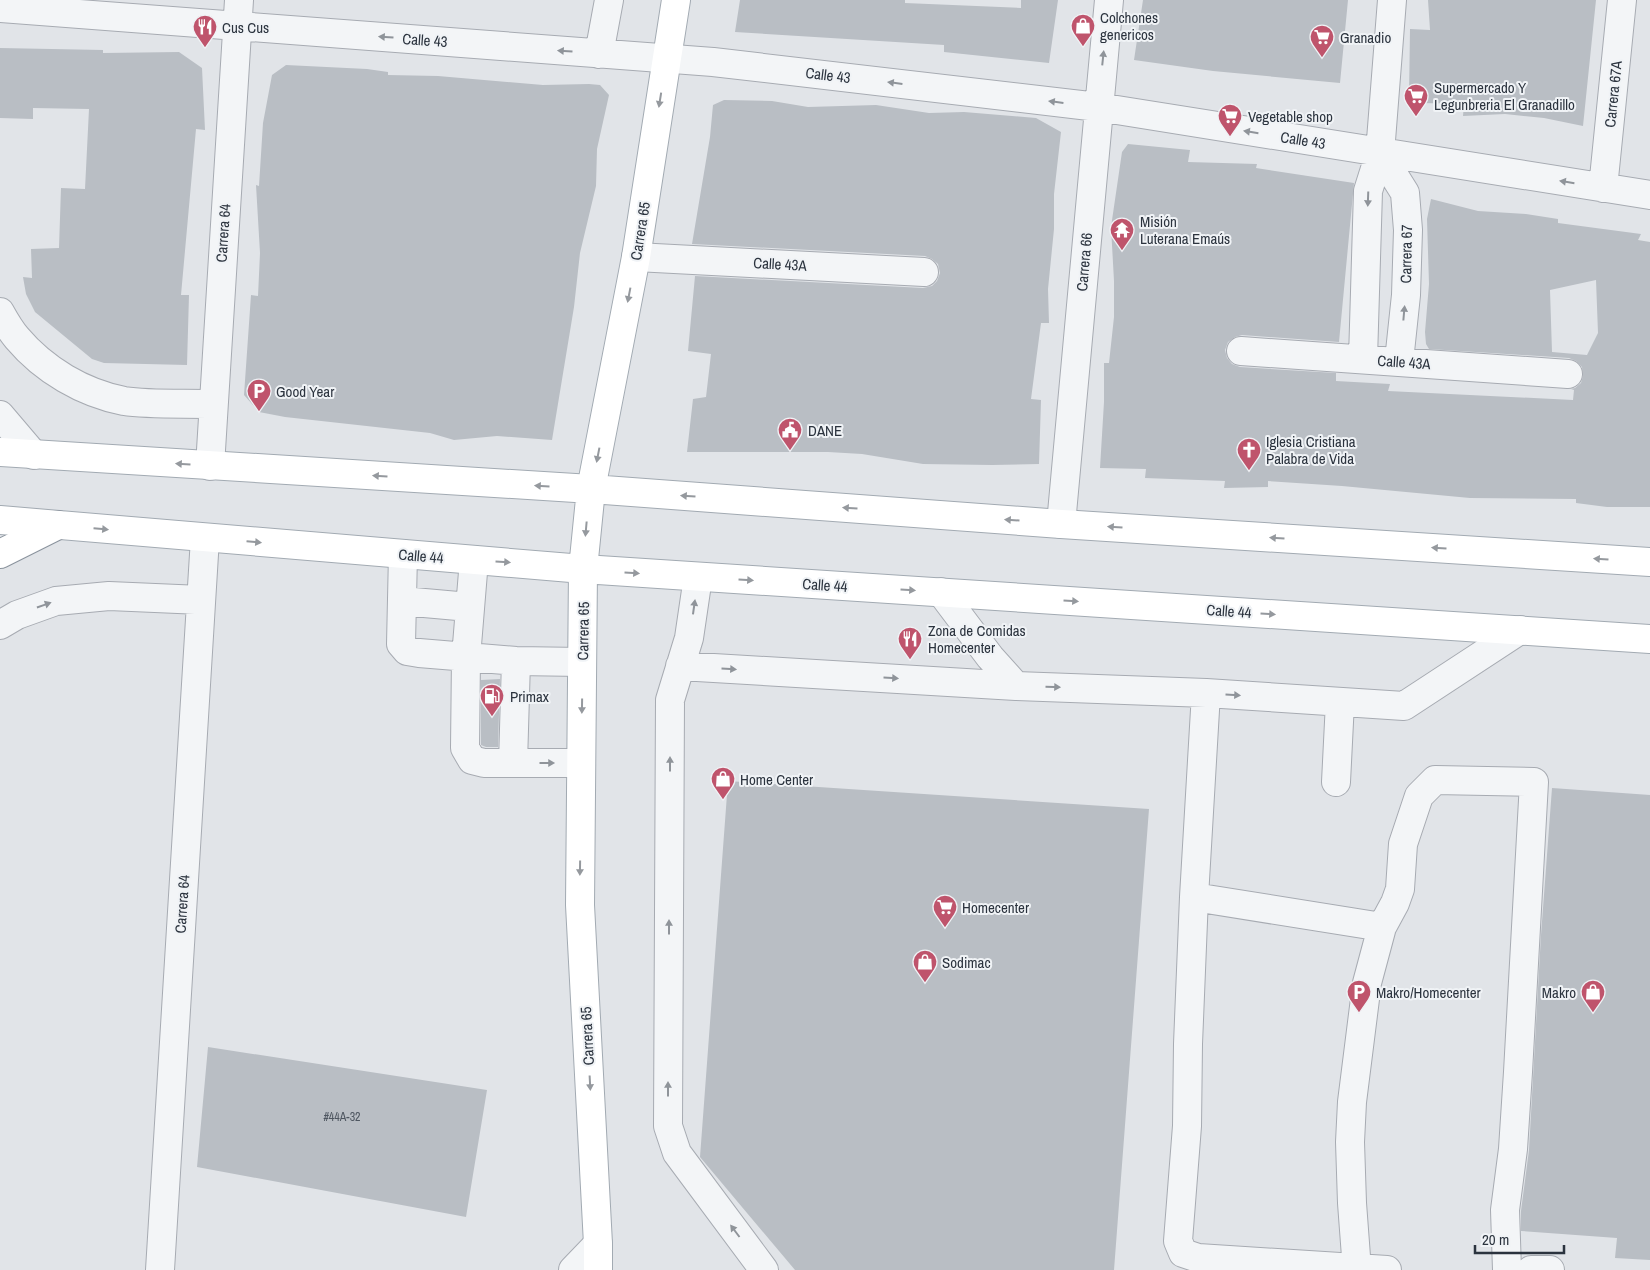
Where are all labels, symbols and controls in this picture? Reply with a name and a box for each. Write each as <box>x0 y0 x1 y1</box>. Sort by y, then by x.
place label: Colchones genericos <box>1100 7 1158 45</box>
shop icon: Colchones genericos <box>1070 13 1096 47</box>
restaurant icon: Cus Cus <box>192 14 218 48</box>
place label: Cus Cus <box>222 17 269 38</box>
supermarket icon: Granadio <box>1309 24 1335 58</box>
place label: Granadio <box>1340 27 1391 48</box>
street label: Calle 43 <box>402 28 448 52</box>
one-way arrow <box>377 33 393 41</box>
one-way arrow <box>557 47 573 55</box>
one-way arrow <box>1099 50 1107 66</box>
street label: Carrera 67A <box>1599 59 1627 128</box>
street label: Calle 43 <box>804 62 852 88</box>
place label: Supermercado Y Legunbreria El Granadillo <box>1434 77 1575 115</box>
one-way arrow <box>886 79 902 87</box>
supermarket icon: Supermercado Y Legunbreria El Granadillo <box>1403 83 1429 117</box>
one-way arrow <box>655 92 663 108</box>
one-way arrow <box>1048 98 1064 106</box>
supermarket icon: Vegetable shop <box>1217 103 1243 137</box>
place label: Vegetable shop <box>1248 106 1333 127</box>
street label: Calle 43 <box>1279 126 1327 154</box>
one-way arrow <box>1243 127 1259 135</box>
one-way arrow <box>1559 178 1575 186</box>
one-way arrow <box>1364 192 1372 208</box>
street label: Carrera 65 <box>625 200 655 262</box>
street label: Carrera 64 <box>210 203 236 263</box>
place label: Misión Luterana Emaús <box>1140 211 1230 249</box>
temple icon: Misión Luterana Emaús <box>1109 217 1135 251</box>
street label: Carrera 67 <box>1395 224 1417 284</box>
street label: Carrera 66 <box>1071 232 1097 292</box>
street label: Calle 43A <box>753 252 808 276</box>
one-way arrow <box>624 287 632 303</box>
one-way arrow <box>1400 305 1408 321</box>
street label: Calle 43A <box>1377 350 1432 374</box>
parking icon: Good Year <box>246 378 272 412</box>
place label: Good Year <box>276 381 334 402</box>
public building icon: DANE <box>777 417 803 451</box>
place label: DANE <box>808 420 842 441</box>
place label: Iglesia Cristiana Palabra de Vida <box>1266 431 1356 469</box>
church icon: Iglesia Cristiana Palabra de Vida <box>1236 437 1262 471</box>
one-way arrow <box>594 447 602 462</box>
one-way arrow <box>175 460 191 468</box>
one-way arrow <box>372 472 388 480</box>
one-way arrow <box>534 482 550 490</box>
one-way arrow <box>680 492 696 500</box>
one-way arrow <box>842 504 858 512</box>
one-way arrow <box>1004 516 1020 524</box>
one-way arrow <box>582 521 590 537</box>
one-way arrow <box>1107 523 1123 531</box>
one-way arrow <box>93 525 109 533</box>
one-way arrow <box>1269 533 1285 541</box>
one-way arrow <box>246 538 262 546</box>
street label: Calle 44 <box>398 544 445 568</box>
one-way arrow <box>1431 544 1447 552</box>
one-way arrow <box>1593 554 1609 562</box>
one-way arrow <box>495 559 511 567</box>
one-way arrow <box>624 569 640 577</box>
street label: Calle 44 <box>802 573 848 597</box>
one-way arrow <box>738 576 754 584</box>
one-way arrow <box>901 587 917 595</box>
one-way arrow <box>1063 597 1079 605</box>
one-way arrow <box>690 599 698 615</box>
street label: Calle 44 <box>1206 599 1252 623</box>
one-way arrow <box>37 601 52 609</box>
street label: Carrera 65 <box>572 601 594 661</box>
one-way arrow <box>1260 610 1276 618</box>
place label: Zona de Comidas Homecenter <box>928 620 1026 658</box>
restaurant icon: Zona de Comidas Homecenter <box>897 626 923 660</box>
one-way arrow <box>721 665 737 673</box>
one-way arrow <box>883 675 899 683</box>
fuel station icon: Primax <box>479 683 505 717</box>
one-way arrow <box>1045 683 1061 691</box>
place label: Primax <box>510 686 550 707</box>
one-way arrow <box>1225 691 1241 699</box>
one-way arrow <box>578 698 586 714</box>
one-way arrow <box>666 756 674 772</box>
one-way arrow <box>539 759 555 767</box>
shop icon: Home Center <box>710 766 736 800</box>
place label: Home Center <box>740 769 813 790</box>
one-way arrow <box>576 860 584 876</box>
street label: Carrera 64 <box>169 874 195 934</box>
supermarket icon: Homecenter <box>932 894 958 928</box>
place label: Homecenter <box>962 897 1029 918</box>
one-way arrow <box>665 919 673 935</box>
shop icon: Sodimac <box>912 949 938 983</box>
place label: Sodimac <box>942 952 991 973</box>
parking icon: Makro/Homecenter <box>1346 979 1372 1013</box>
shop icon: Makro <box>1580 979 1606 1013</box>
place label: Makro/Homecenter <box>1376 982 1481 1003</box>
place label: Makro <box>1542 982 1576 1003</box>
street label: Carrera 65 <box>575 1006 599 1066</box>
one-way arrow <box>586 1075 594 1091</box>
one-way arrow <box>664 1081 672 1097</box>
house number: #44A-32 <box>323 1109 361 1125</box>
scale bar <box>1475 1222 1564 1254</box>
one-way arrow <box>730 1225 741 1238</box>
text: 20 m <box>1482 1229 1509 1250</box>

